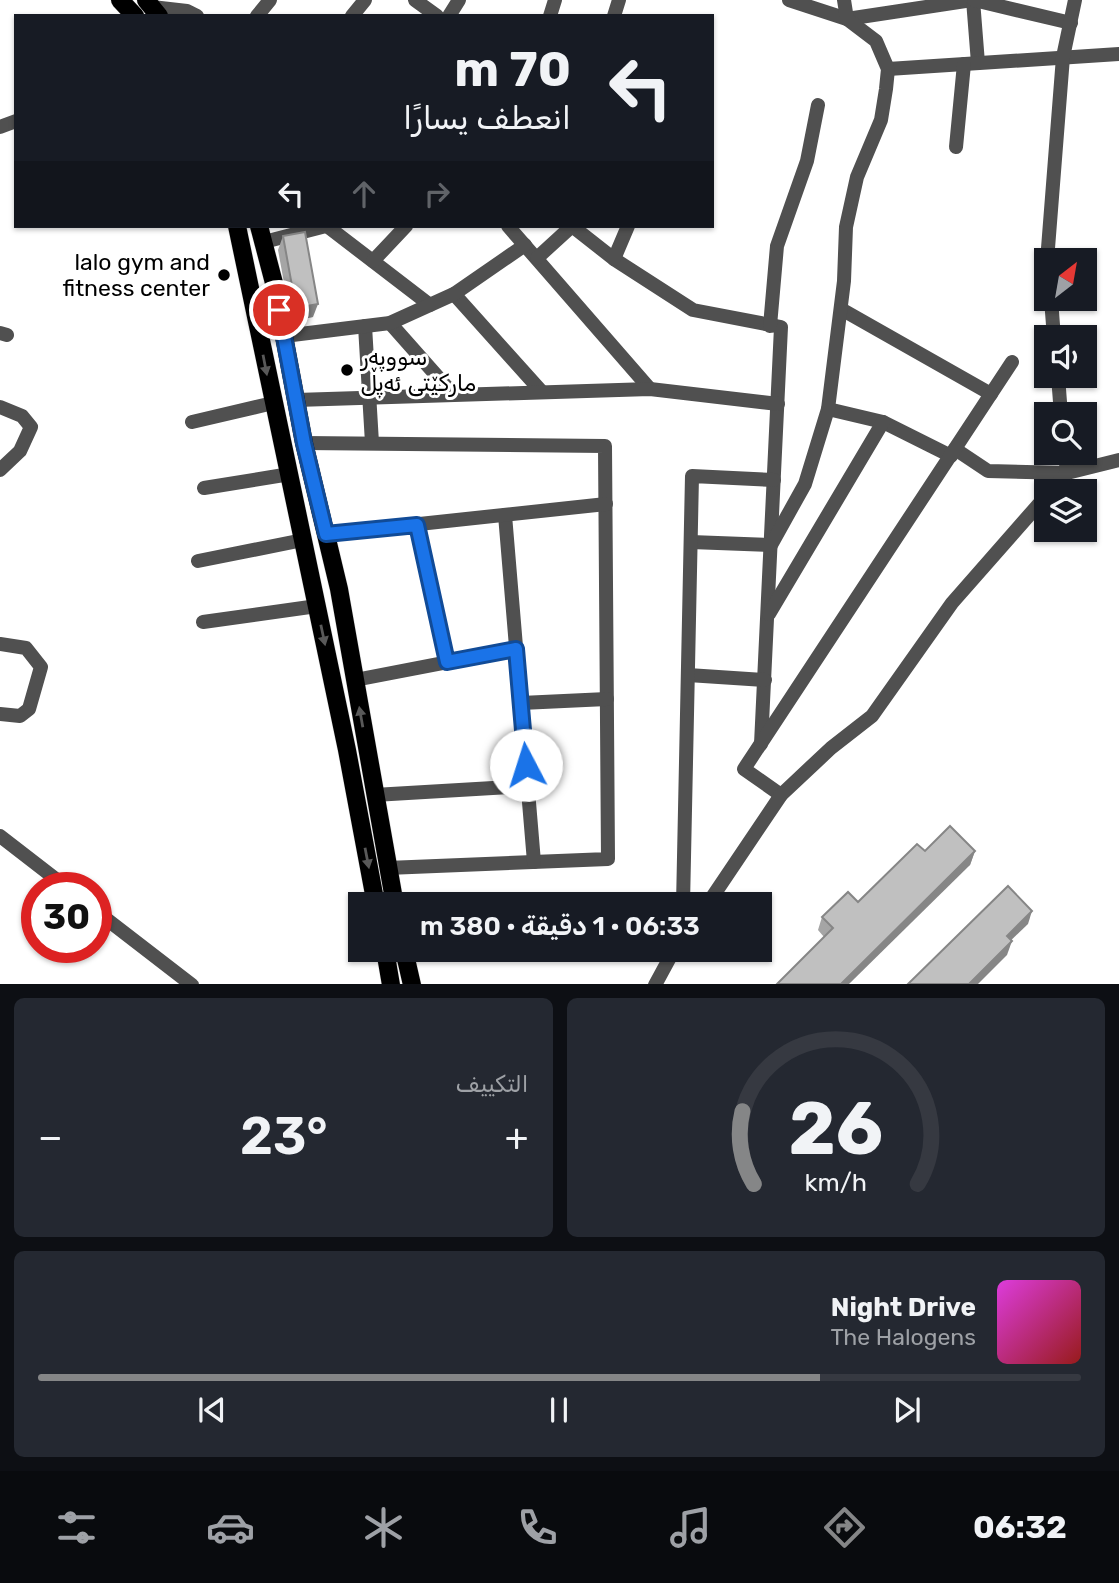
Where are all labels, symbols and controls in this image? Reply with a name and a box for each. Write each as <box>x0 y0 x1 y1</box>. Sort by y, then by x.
text: 70 m <box>454 40 571 98</box>
icon: left <box>595 42 686 133</box>
text: انعطف يسارًا <box>403 99 571 137</box>
icon: left <box>272 175 310 213</box>
icon: ahead <box>345 175 383 213</box>
icon: right <box>418 175 456 213</box>
place label: lalo gym and fitness center <box>63 248 210 302</box>
north arrow <box>1034 248 1097 312</box>
map controls <box>1034 248 1097 542</box>
marker: lalo gym and fitness center <box>216 267 232 283</box>
pin <box>249 280 309 340</box>
icon: arrive <box>260 291 298 329</box>
button: sound <box>1034 325 1097 388</box>
place label: سووپەر مارکێتی ئەپڵ <box>359 343 476 399</box>
one-way arrow <box>260 354 271 376</box>
marker: سووپەر مارکێتی ئەپڵ <box>339 362 355 378</box>
button: search <box>1034 402 1097 465</box>
button: layers <box>1034 479 1097 542</box>
one-way arrow <box>317 624 328 646</box>
one-way arrow <box>355 706 366 728</box>
position arrow <box>489 728 563 802</box>
one-way arrow <box>362 847 373 869</box>
speed limit sign: 30 <box>21 872 112 963</box>
text: 06:33 · 1 دقيقة · 380 m <box>420 911 700 942</box>
text: التكييف <box>456 1070 529 1098</box>
text: 26 <box>788 1086 883 1172</box>
text: 23° <box>240 1105 328 1167</box>
text: − <box>38 1114 63 1160</box>
text: + <box>505 1114 529 1160</box>
text: km/h <box>805 1167 867 1196</box>
text: Night Drive <box>831 1292 976 1323</box>
text: The Halogens <box>830 1323 976 1351</box>
icon: previous <box>193 1391 231 1429</box>
icon: pause <box>540 1391 578 1429</box>
icon: next <box>888 1391 926 1429</box>
icon: filters <box>52 1503 101 1552</box>
icon: car <box>206 1503 255 1552</box>
icon: climate <box>359 1503 408 1552</box>
icon: phone <box>513 1503 562 1552</box>
icon: music <box>666 1503 715 1552</box>
icon: directions <box>820 1503 869 1552</box>
text: 06:32 <box>973 1508 1067 1546</box>

